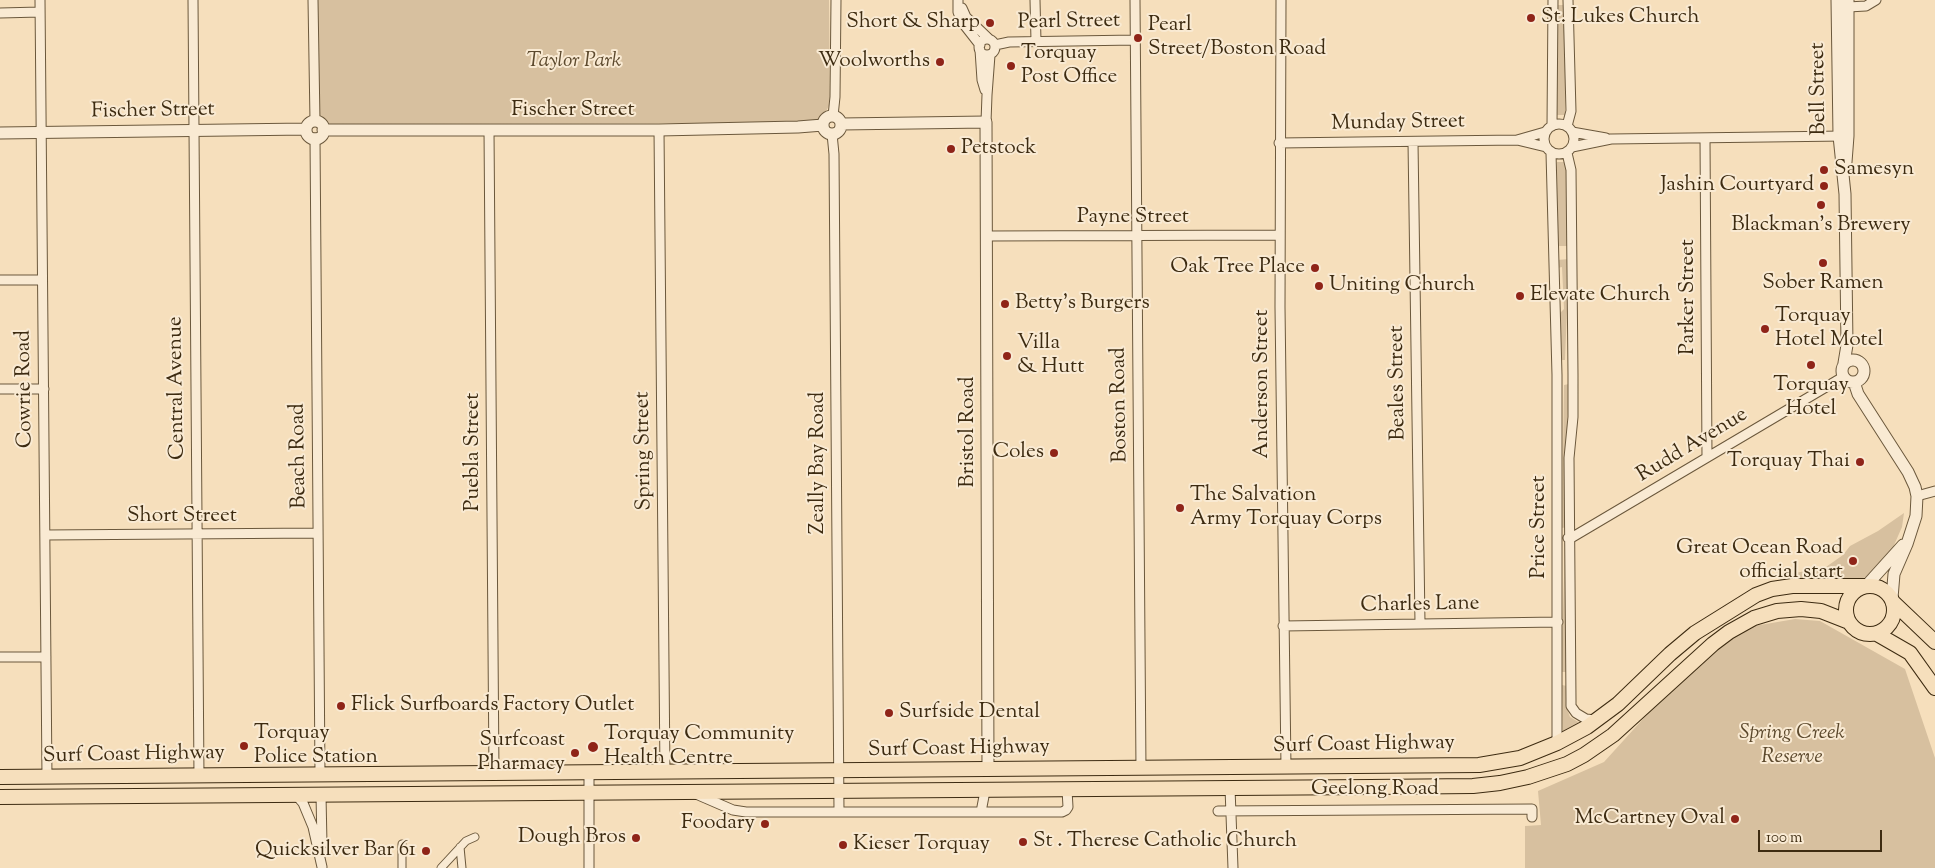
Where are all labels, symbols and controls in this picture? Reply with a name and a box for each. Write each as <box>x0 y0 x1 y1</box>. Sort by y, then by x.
place label: St. Lukes Church <box>1541 5 1700 31</box>
place label: Short & Sharp <box>846 10 980 36</box>
street label: Pearl Street <box>1018 10 1120 36</box>
marker: St. Lukes Church <box>1525 12 1537 24</box>
place label: Pearl Street/Boston Road <box>1148 13 1326 63</box>
marker: Short & Sharp <box>984 17 996 29</box>
marker: Pearl Street/Boston Road <box>1132 32 1144 44</box>
place label: Torquay Post Office <box>1021 41 1117 91</box>
street label: Bell Street <box>1807 42 1833 136</box>
park label: Taylor Park <box>527 49 621 75</box>
place label: Woolworths <box>818 49 930 75</box>
marker: Woolworths <box>934 56 946 68</box>
marker: Torquay Post Office <box>1005 60 1017 72</box>
street label: Fischer Street <box>91 98 215 126</box>
street label: Fischer Street <box>511 98 635 124</box>
street label: Munday Street <box>1331 110 1465 138</box>
place label: Petstock <box>961 136 1037 162</box>
marker: Petstock <box>945 143 957 155</box>
place label: Samesyn <box>1834 157 1914 183</box>
marker: Samesyn <box>1818 164 1830 176</box>
place label: Jashin Courtyard <box>1660 173 1814 199</box>
marker: Jashin Courtyard <box>1818 180 1830 192</box>
marker: Blackman's Brewery <box>1815 199 1827 211</box>
street label: Payne Street <box>1077 205 1189 231</box>
place label: Blackman's Brewery <box>1731 213 1911 239</box>
street label: Parker Street <box>1676 239 1702 355</box>
place label: Oak Tree Place <box>1170 255 1305 281</box>
marker: Sober Ramen <box>1817 257 1829 269</box>
marker: Oak Tree Place <box>1309 262 1321 274</box>
place label: Sober Ramen <box>1762 271 1884 297</box>
place label: Uniting Church <box>1329 273 1475 299</box>
marker: Uniting Church <box>1313 280 1325 292</box>
place label: Elevate Church <box>1530 283 1670 309</box>
marker: Elevate Church <box>1514 290 1526 302</box>
place label: Betty's Burgers <box>1015 291 1150 317</box>
marker: Betty's Burgers <box>999 298 1011 310</box>
place label: Torquay Hotel Motel <box>1775 304 1883 354</box>
street label: Anderson Street <box>1250 309 1276 459</box>
street label: Central Avenue <box>164 316 192 460</box>
marker: Torquay Hotel Motel <box>1759 323 1771 335</box>
street label: Beales Street <box>1385 325 1413 441</box>
street label: Cowrie Road <box>12 330 40 448</box>
place label: Villa & Hutt <box>1017 331 1084 381</box>
street label: Boston Road <box>1107 347 1135 463</box>
marker: Villa & Hutt <box>1001 350 1013 362</box>
marker: Torquay Hotel <box>1805 359 1817 371</box>
place label: Torquay Hotel <box>1773 373 1849 423</box>
street label: Bristol Road <box>956 376 982 488</box>
street label: Spring Street <box>631 391 659 511</box>
street label: Zeally Bay Road <box>806 392 832 534</box>
street label: Puebla Street <box>461 393 487 511</box>
street label: Beach Road <box>286 403 314 509</box>
street label: Rudd Avenue <box>1633 403 1753 489</box>
place label: Coles <box>993 440 1044 466</box>
marker: Coles <box>1048 447 1060 459</box>
place label: Torquay Thai <box>1727 449 1850 475</box>
marker: Torquay Thai <box>1854 456 1866 468</box>
street label: Price Street <box>1527 475 1553 579</box>
place label: The Salvation Army Torquay Corps <box>1190 483 1382 533</box>
marker: The Salvation Army Torquay Corps <box>1174 502 1186 514</box>
street label: Short Street <box>127 504 237 530</box>
place label: Great Ocean Road official start <box>1676 536 1843 586</box>
marker: Great Ocean Road official start <box>1847 555 1859 567</box>
street label: Charles Lane <box>1360 592 1480 620</box>
place label: Flick Surfboards Factory Outlet <box>351 693 634 719</box>
marker: Flick Surfboards Factory Outlet <box>335 700 347 712</box>
place label: Surfside Dental <box>899 700 1040 726</box>
marker: Surfside Dental <box>883 707 895 719</box>
place label: Torquay Police Station <box>254 721 378 771</box>
park label: Spring Creek Reserve <box>1739 721 1845 771</box>
place label: Torquay Community Health Centre <box>604 722 795 772</box>
place label: Surfcoast Pharmacy <box>477 728 565 778</box>
street label: Surf Coast Highway <box>1273 732 1455 760</box>
street label: Surf Coast Highway <box>868 736 1050 764</box>
marker: Torquay Police Station <box>238 740 250 752</box>
marker: Torquay Community Health Centre <box>586 740 600 754</box>
street label: Surf Coast Highway <box>43 742 225 770</box>
marker: Surfcoast Pharmacy <box>569 747 581 759</box>
street label: Geelong Road <box>1311 777 1439 803</box>
place label: McCartney Oval <box>1574 806 1725 832</box>
place label: Foodary <box>681 811 755 837</box>
marker: McCartney Oval <box>1729 813 1741 825</box>
marker: Foodary <box>759 818 771 830</box>
scale bar <box>1760 820 1884 852</box>
place label: Dough Bros <box>518 825 626 851</box>
text: 100 m <box>1766 828 1802 849</box>
place label: St . Therese Catholic Church <box>1033 829 1297 855</box>
marker: Dough Bros <box>630 832 642 844</box>
place label: Kieser Torquay <box>853 832 990 858</box>
marker: St . Therese Catholic Church <box>1017 836 1029 848</box>
place label: Quicksilver Bar 61 <box>255 838 416 864</box>
marker: Kieser Torquay <box>837 839 849 851</box>
marker: Quicksilver Bar 61 <box>420 845 432 857</box>

